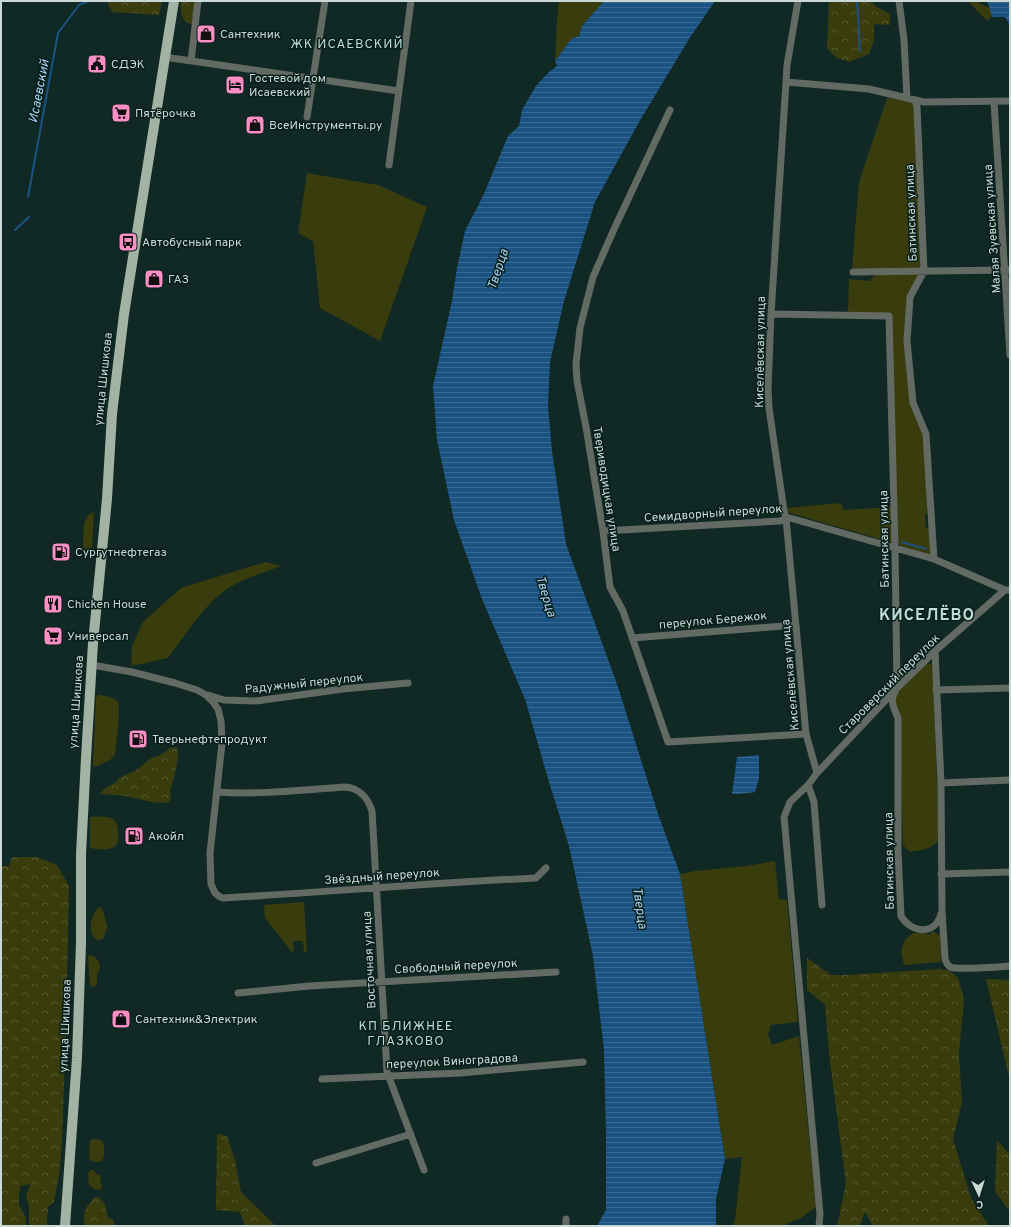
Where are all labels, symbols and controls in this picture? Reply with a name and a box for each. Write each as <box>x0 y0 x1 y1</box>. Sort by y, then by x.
shop icon: Сантехник <box>195 23 217 45</box>
place label: Сантехник <box>220 27 281 43</box>
district label: ЖК ИСАЕВСКИЙ <box>290 35 404 53</box>
public building icon: СДЭК <box>86 53 108 75</box>
place label: СДЭК <box>111 57 145 73</box>
water label: Исаевский <box>26 58 54 124</box>
place label: Гостевой дом Исаевский <box>249 71 326 101</box>
hotel icon: Гостевой дом Исаевский <box>224 74 246 96</box>
supermarket icon: Пятёрочка <box>110 102 132 124</box>
place label: Пятёрочка <box>135 106 196 122</box>
shop icon: ВсеИнструменты.ру <box>244 114 266 136</box>
place label: ВсеИнструменты.ру <box>269 118 382 134</box>
street label: Батинская улица <box>902 164 922 262</box>
street label: Малая Зуевская улица <box>981 164 1005 294</box>
bus stop icon: Автобусный парк <box>117 231 139 253</box>
place label: Автобусный парк <box>142 235 242 251</box>
water label: Тверца <box>485 247 513 292</box>
shop icon: ГАЗ <box>143 268 165 290</box>
place label: ГАЗ <box>168 272 189 288</box>
street label: Киселёвская улица <box>752 296 770 408</box>
street label: улица Шишкова <box>91 332 117 426</box>
street label: Твериводицкая улица <box>588 425 624 553</box>
street label: Батинская улица <box>876 490 894 588</box>
street label: Семидворный переулок <box>643 501 783 527</box>
fuel station icon: Сургутнефтегаз <box>50 541 72 563</box>
place label: Сургутнефтегаз <box>75 545 167 561</box>
water label: Тверца <box>531 574 559 619</box>
restaurant icon: Chicken House <box>42 593 64 615</box>
place label: Chicken House <box>67 597 147 613</box>
district label: КИСЕЛЁВО <box>879 604 975 626</box>
street label: переулок Бережок <box>658 608 768 634</box>
street label: Киселёвская улица <box>778 619 804 731</box>
supermarket icon: Универсал <box>42 625 64 647</box>
place label: Универсал <box>67 629 129 645</box>
street label: Староверский переулок <box>836 630 944 739</box>
street label: улица Шишкова <box>66 655 88 749</box>
street label: Радужный переулок <box>244 670 364 698</box>
fuel station icon: Тверьнефтепродукт <box>127 728 149 750</box>
place label: Тверьнефтепродукт <box>152 732 268 748</box>
street label: Батинская улица <box>881 812 899 910</box>
fuel station icon: Акойл <box>123 825 145 847</box>
place label: Акойл <box>148 829 184 845</box>
street label: Звёздный переулок <box>324 865 441 889</box>
water label: Тверца <box>628 886 650 930</box>
street label: Восточная улица <box>359 911 381 1009</box>
street label: Свободный переулок <box>394 956 518 978</box>
street label: улица Шишкова <box>56 979 76 1073</box>
shop icon: Сантехник&Электрик <box>110 1008 132 1030</box>
place label: Сантехник&Электрик <box>135 1012 258 1028</box>
district label: КП БЛИЖНЕЕ ГЛАЗКОВО <box>358 1019 454 1050</box>
street label: переулок Виноградова <box>386 1051 518 1073</box>
north arrow <box>959 1175 999 1215</box>
text: С <box>976 1197 984 1211</box>

